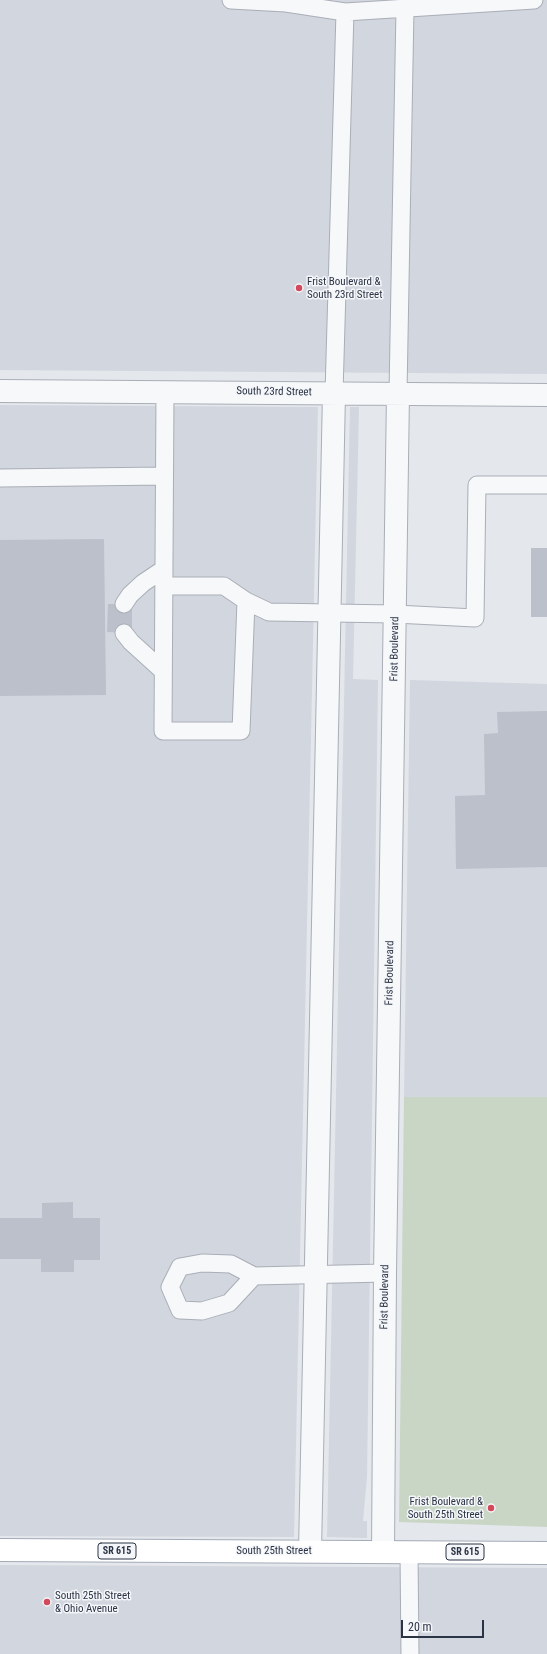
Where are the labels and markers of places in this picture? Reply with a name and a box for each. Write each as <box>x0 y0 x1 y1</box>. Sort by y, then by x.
place label: Frist Boulevard & South 23rd Street <box>307 275 383 301</box>
marker: Frist Boulevard & South 23rd Street <box>294 283 304 293</box>
place label: Frist Boulevard & South 25th Street <box>408 1495 483 1521</box>
marker: Frist Boulevard & South 25th Street <box>486 1503 496 1513</box>
place label: South 25th Street & Ohio Avenue <box>55 1589 130 1615</box>
marker: South 25th Street & Ohio Avenue <box>42 1597 52 1607</box>

